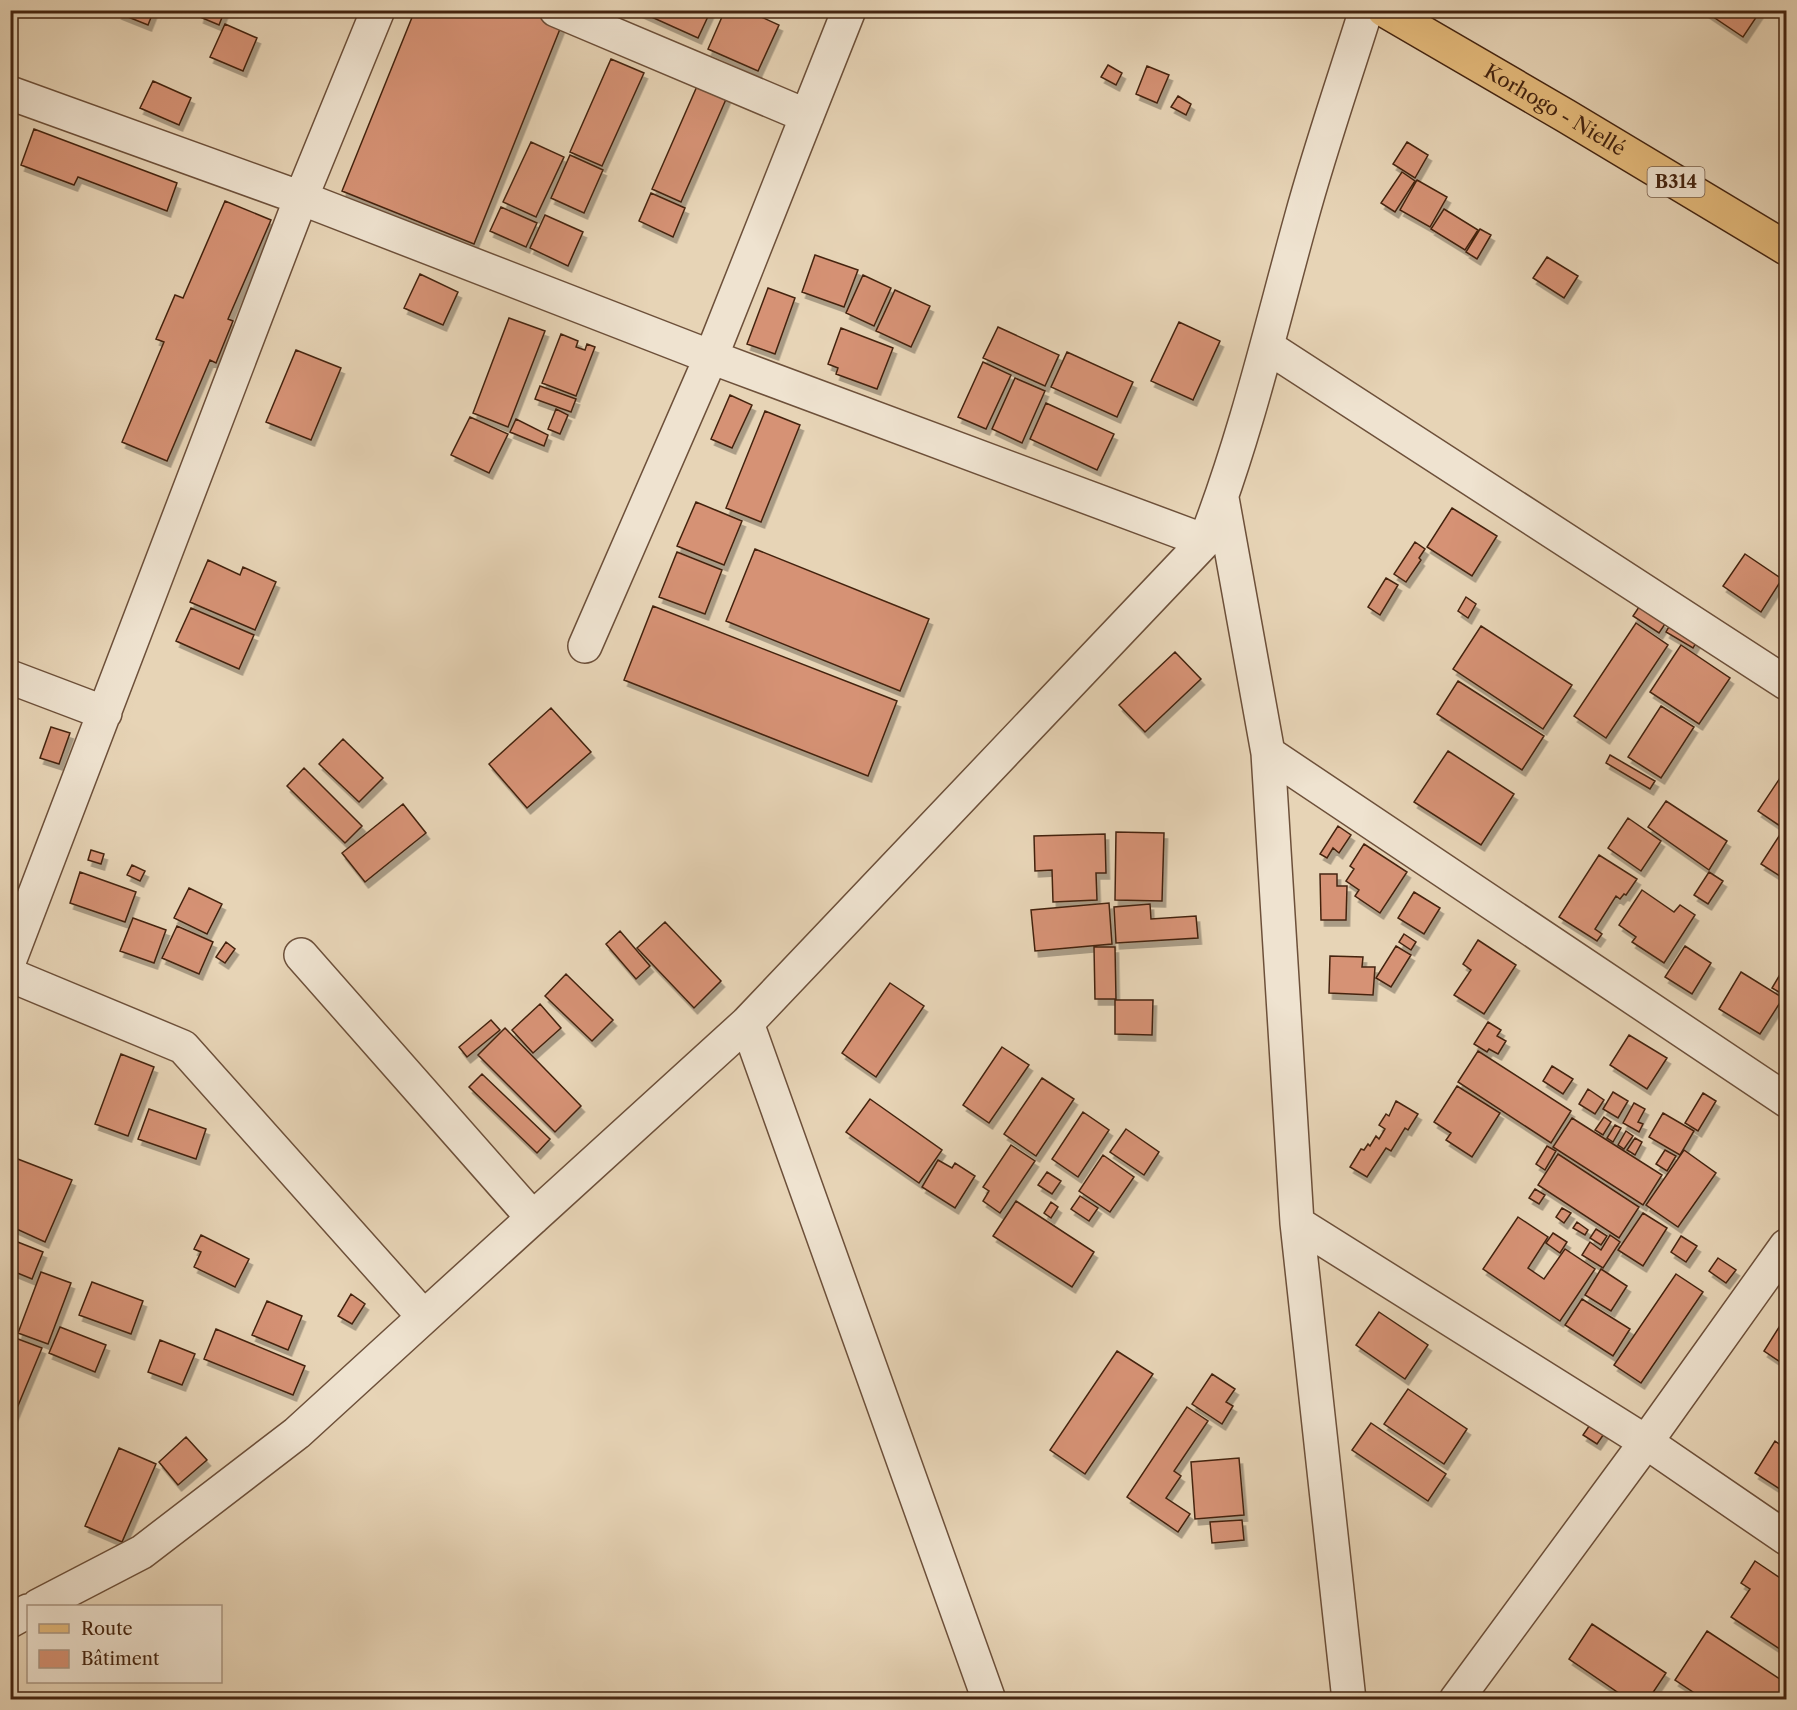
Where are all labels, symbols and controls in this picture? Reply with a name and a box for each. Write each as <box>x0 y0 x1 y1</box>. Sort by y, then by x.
street label: Korhogo - Niellé <box>1480 59 1630 161</box>
road number: B314 <box>1648 167 1704 197</box>
legend <box>27 1605 222 1683</box>
text: Route <box>81 1618 133 1640</box>
text: Bâtiment <box>81 1648 160 1670</box>

